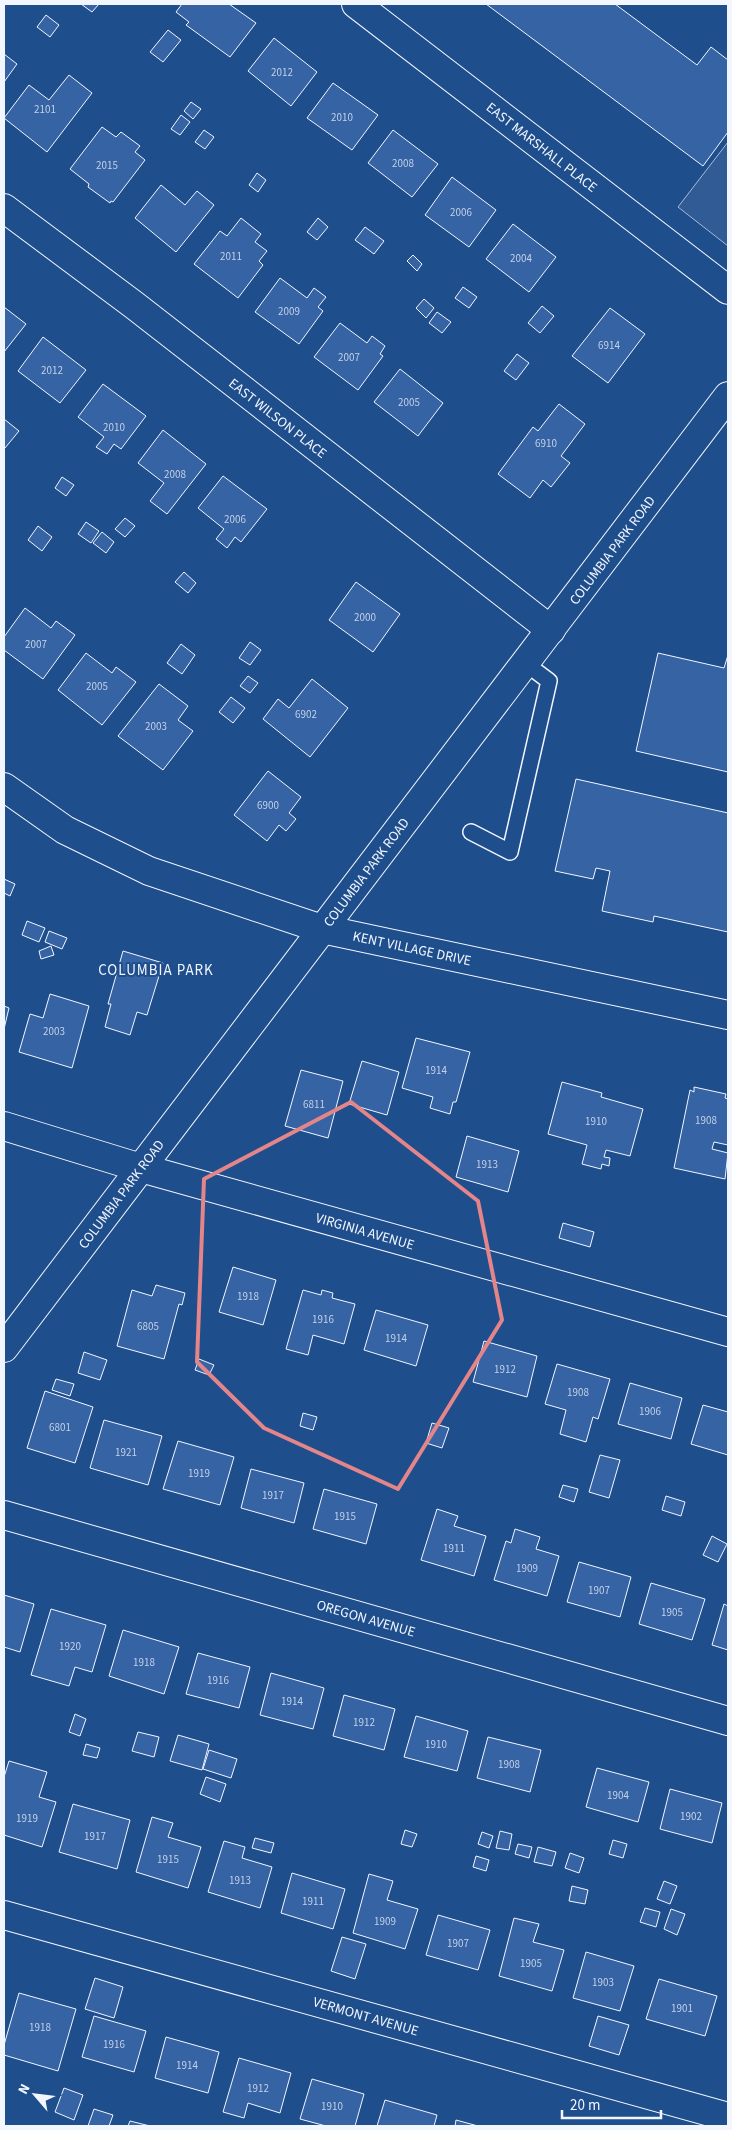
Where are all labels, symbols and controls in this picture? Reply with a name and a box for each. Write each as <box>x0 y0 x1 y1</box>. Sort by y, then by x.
house number: 2012 <box>271 65 293 80</box>
street label: EAST MARSHALL PLACE <box>482 98 601 198</box>
house number: 2101 <box>34 102 56 117</box>
house number: 2010 <box>331 110 353 125</box>
house number: 2008 <box>392 156 414 171</box>
house number: 2015 <box>96 158 118 173</box>
house number: 2006 <box>450 205 472 220</box>
house number: 2011 <box>220 249 242 264</box>
house number: 2004 <box>510 251 532 266</box>
house number: 2009 <box>278 304 300 319</box>
house number: 6914 <box>598 338 620 353</box>
house number: 2007 <box>338 350 360 365</box>
house number: 2012 <box>41 363 63 378</box>
street label: EAST WILSON PLACE <box>224 374 331 464</box>
house number: 2005 <box>398 395 420 410</box>
house number: 2010 <box>103 420 125 435</box>
house number: 6910 <box>535 436 557 451</box>
house number: 2008 <box>164 467 186 482</box>
street label: COLUMBIA PARK ROAD <box>565 492 660 609</box>
house number: 2006 <box>224 512 246 527</box>
house number: 2000 <box>354 610 376 625</box>
house number: 2007 <box>25 637 47 652</box>
house number: 2005 <box>86 679 108 694</box>
house number: 6902 <box>295 707 317 722</box>
house number: 2003 <box>145 719 167 734</box>
house number: 6900 <box>257 798 279 813</box>
street label: COLUMBIA PARK ROAD <box>319 814 414 931</box>
street label: KENT VILLAGE DRIVE <box>351 927 473 971</box>
district label: COLUMBIA PARK <box>98 960 214 981</box>
house number: 2003 <box>43 1024 65 1039</box>
house number: 1914 <box>425 1063 447 1078</box>
house number: 6811 <box>303 1097 325 1112</box>
house number: 1908 <box>695 1113 717 1128</box>
house number: 1910 <box>585 1114 607 1129</box>
street label: COLUMBIA PARK ROAD <box>74 1136 169 1253</box>
house number: 1913 <box>476 1157 498 1172</box>
street label: VIRGINIA AVENUE <box>313 1208 416 1256</box>
house number: 1918 <box>237 1289 259 1304</box>
house number: 1916 <box>312 1312 334 1327</box>
house number: 6805 <box>137 1319 159 1334</box>
house number: 1914 <box>385 1331 407 1346</box>
house number: 1912 <box>494 1362 516 1377</box>
house number: 1908 <box>567 1385 589 1400</box>
house number: 1906 <box>639 1404 661 1419</box>
house number: 6801 <box>49 1420 71 1435</box>
house number: 1921 <box>115 1445 137 1460</box>
house number: 1919 <box>188 1466 210 1481</box>
house number: 1917 <box>262 1488 284 1503</box>
house number: 1915 <box>334 1509 356 1524</box>
house number: 1911 <box>443 1541 465 1556</box>
house number: 1909 <box>516 1561 538 1576</box>
house number: 1907 <box>588 1583 610 1598</box>
street label: OREGON AVENUE <box>314 1595 417 1643</box>
house number: 1905 <box>661 1605 683 1620</box>
house number: 1920 <box>59 1639 81 1654</box>
house number: 1918 <box>133 1655 155 1670</box>
house number: 1916 <box>207 1673 229 1688</box>
house number: 1914 <box>281 1694 303 1709</box>
house number: 1912 <box>353 1715 375 1730</box>
house number: 1910 <box>425 1737 447 1752</box>
house number: 1908 <box>498 1757 520 1772</box>
house number: 1904 <box>607 1788 629 1803</box>
house number: 1902 <box>680 1809 702 1824</box>
house number: 1919 <box>16 1811 38 1826</box>
house number: 1917 <box>84 1829 106 1844</box>
house number: 1915 <box>157 1852 179 1867</box>
house number: 1913 <box>229 1873 251 1888</box>
house number: 1911 <box>302 1894 324 1909</box>
house number: 1909 <box>374 1914 396 1929</box>
house number: 1907 <box>447 1936 469 1951</box>
house number: 1905 <box>520 1956 542 1971</box>
house number: 1903 <box>592 1975 614 1990</box>
street label: VERMONT AVENUE <box>311 1992 421 2042</box>
house number: 1901 <box>671 2001 693 2016</box>
house number: 1918 <box>29 2020 51 2035</box>
house number: 1916 <box>103 2037 125 2052</box>
house number: 1914 <box>176 2058 198 2073</box>
north arrow <box>10 2070 60 2120</box>
text: N <box>13 2081 35 2098</box>
house number: 1912 <box>247 2081 269 2096</box>
scale bar <box>562 2088 661 2120</box>
text: 20 m <box>570 2095 600 2116</box>
house number: 1910 <box>321 2099 343 2114</box>

